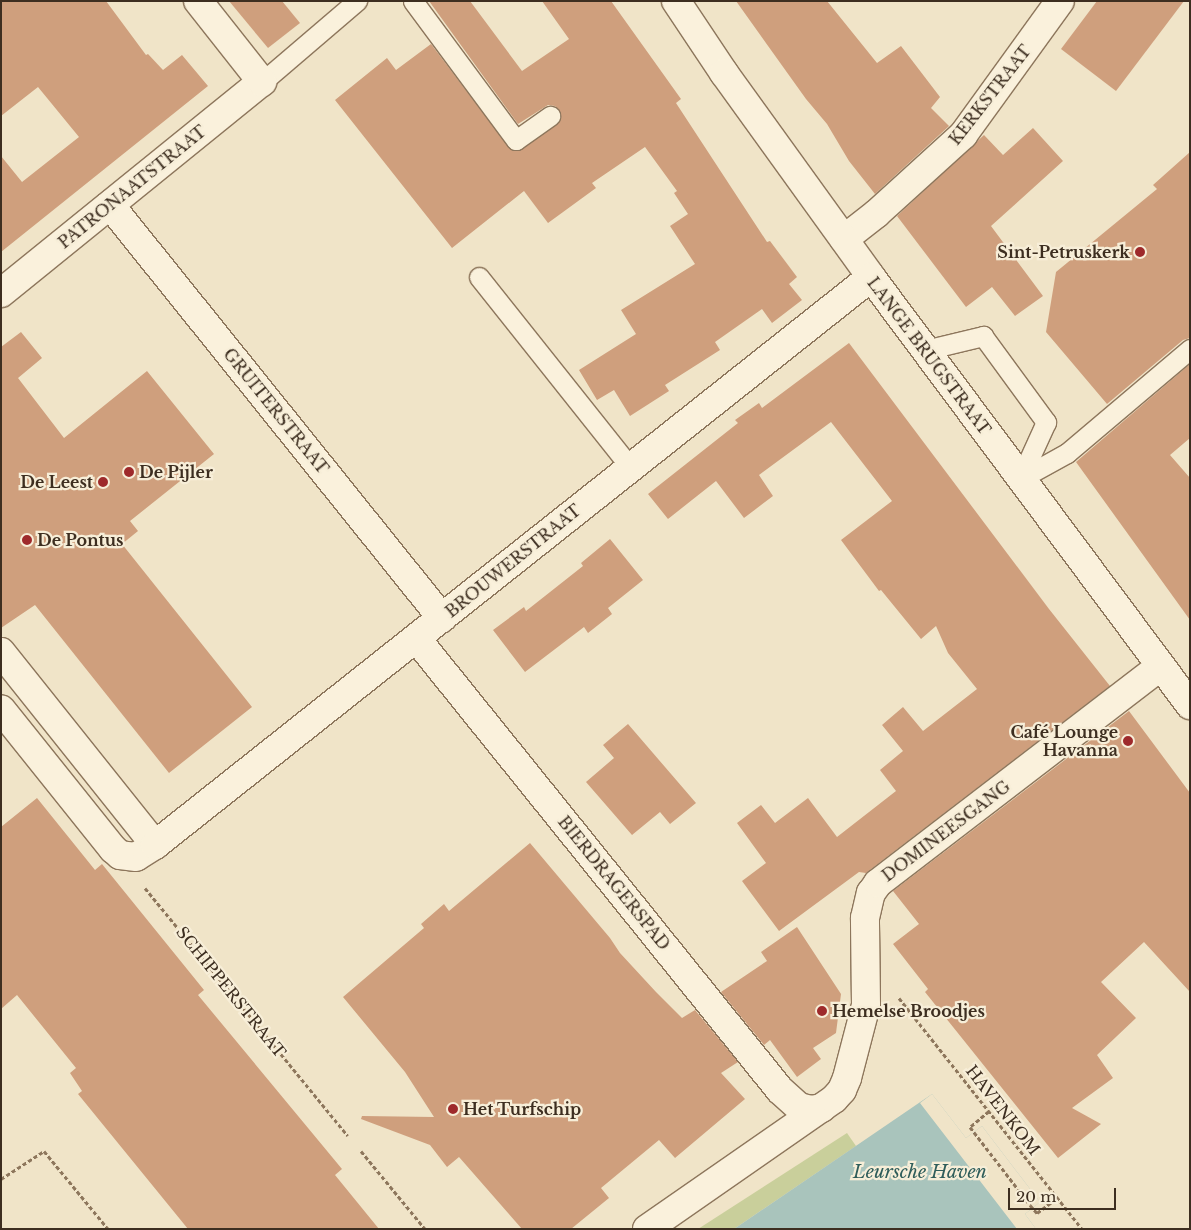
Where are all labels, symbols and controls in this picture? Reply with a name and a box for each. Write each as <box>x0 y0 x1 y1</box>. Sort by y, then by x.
street label: KERKSTRAAT <box>945 41 1035 149</box>
street label: PATRONAATSTRAAT <box>54 122 210 252</box>
place label: Sint-Petruskerk <box>997 242 1130 262</box>
marker: Sint-Petruskerk <box>1134 246 1146 258</box>
street label: LANGE BRUGSTRAAT <box>863 273 995 439</box>
street label: GRUITERSTRAAT <box>220 344 332 478</box>
place label: De Pijler <box>139 462 213 482</box>
marker: De Pijler <box>123 466 135 478</box>
place label: De Leest <box>20 472 93 492</box>
marker: De Leest <box>97 476 109 488</box>
street label: BROUWERSTRAAT <box>442 501 584 621</box>
place label: De Pontus <box>37 530 123 550</box>
marker: De Pontus <box>21 534 33 546</box>
place label: Café Lounge Havanna <box>1011 722 1118 760</box>
marker: Café Lounge Havanna <box>1122 735 1134 747</box>
street label: DOMINEESGANG <box>878 777 1014 885</box>
street label: BIERDRAGERSPAD <box>554 812 674 954</box>
street label: SCHIPPERSTRAAT <box>172 923 290 1061</box>
place label: Hemelse Broodjes <box>832 1001 985 1021</box>
marker: Hemelse Broodjes <box>816 1005 828 1017</box>
street label: HAVENKOM <box>962 1061 1044 1159</box>
place label: Het Turfschip <box>463 1099 582 1119</box>
marker: Het Turfschip <box>447 1103 459 1115</box>
water label: Leursche Haven <box>853 1161 987 1183</box>
scale bar <box>1011 1178 1118 1210</box>
text: 20 m <box>1016 1187 1056 1206</box>

